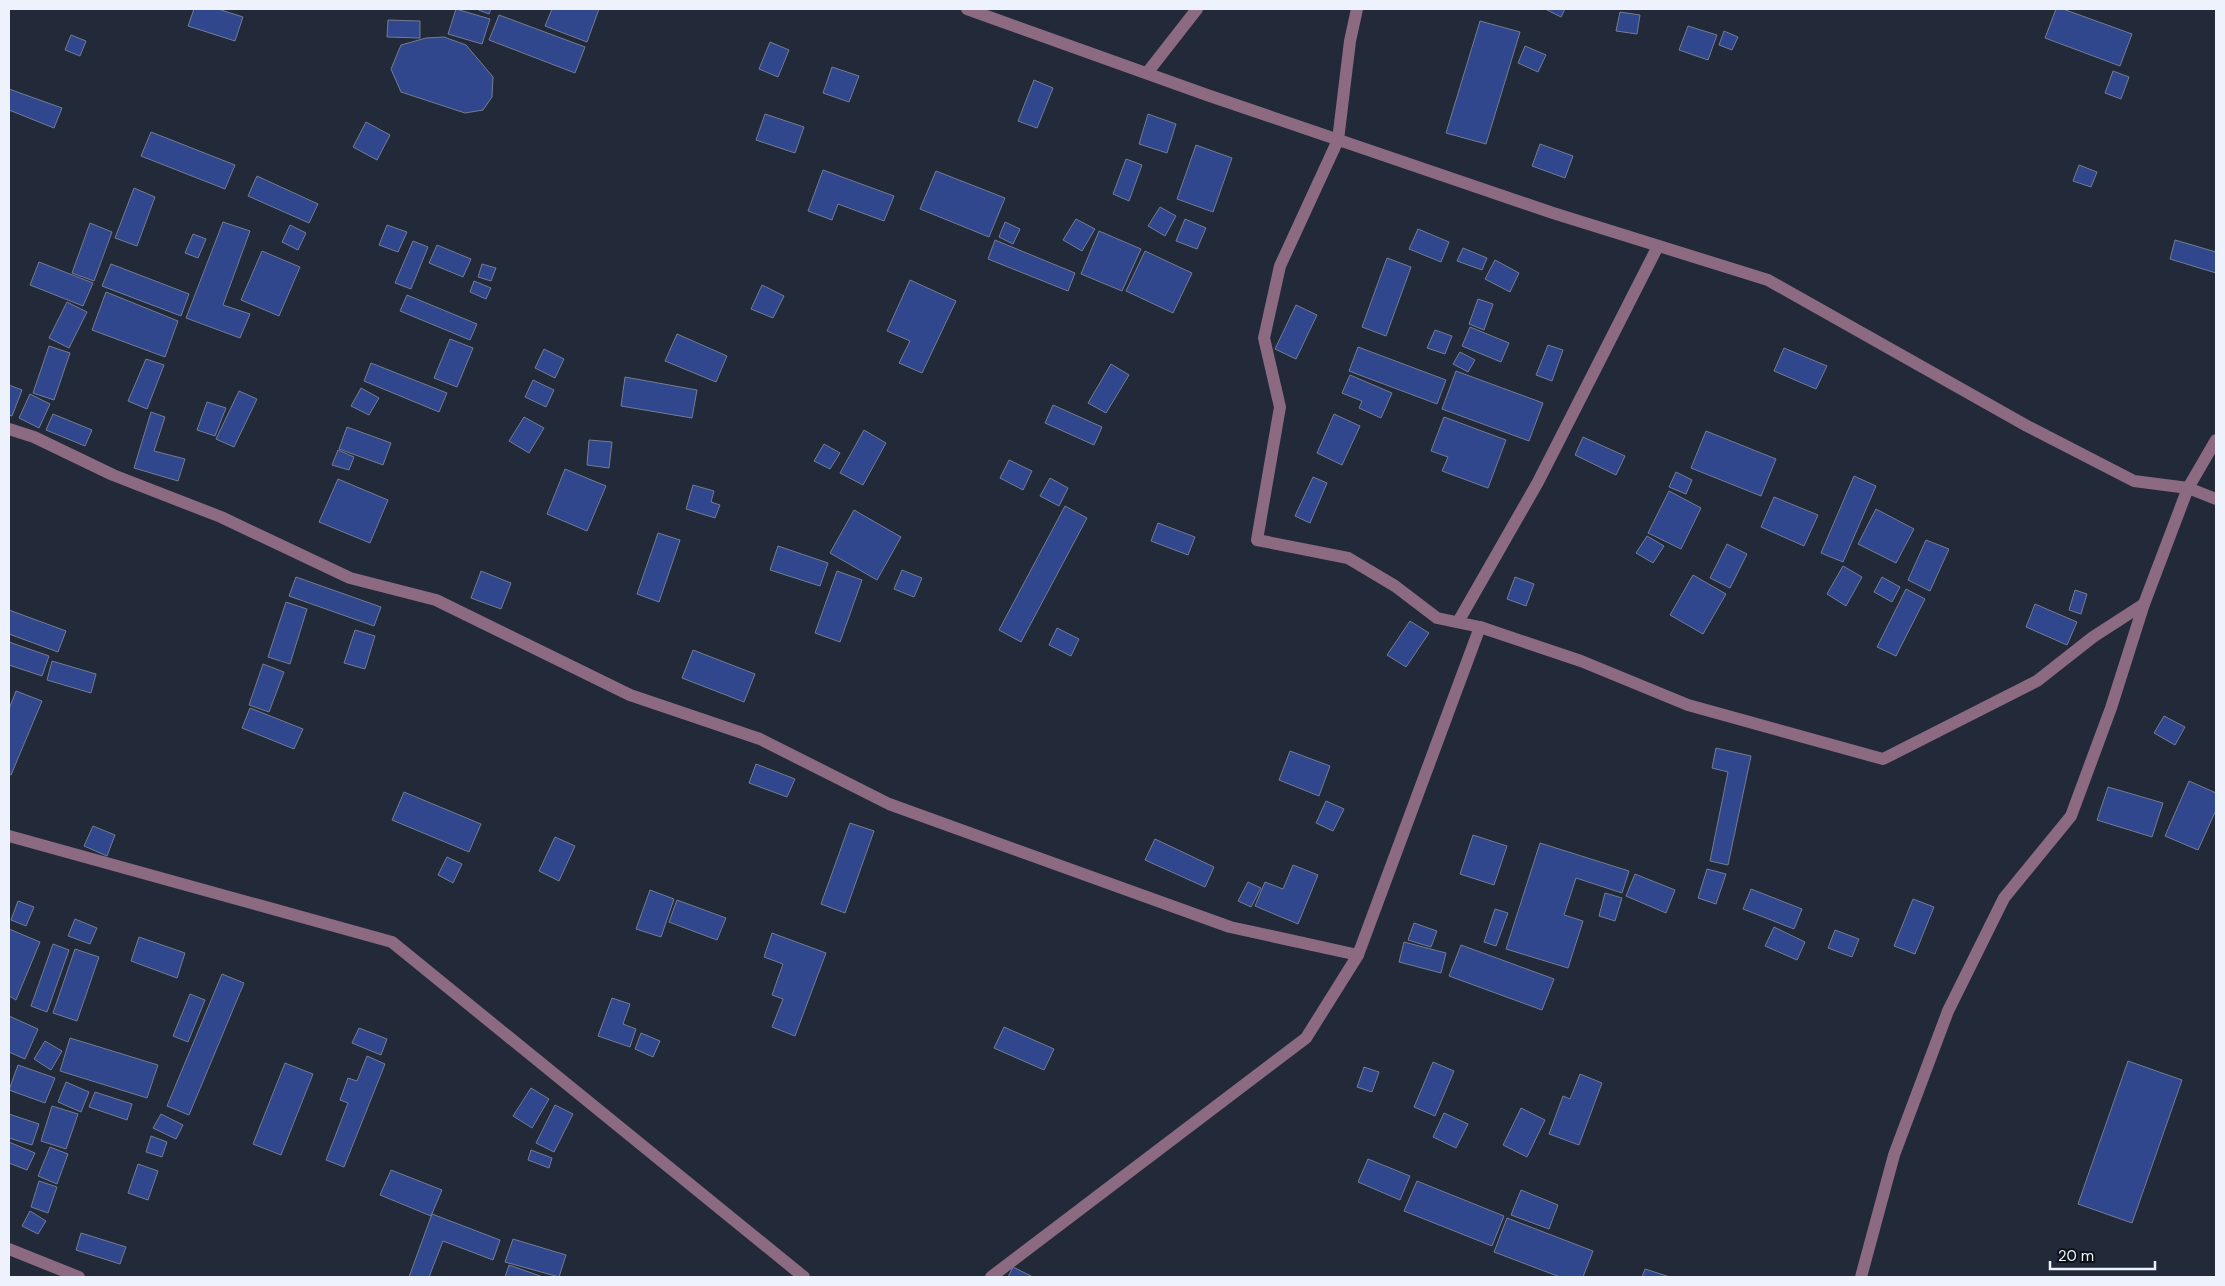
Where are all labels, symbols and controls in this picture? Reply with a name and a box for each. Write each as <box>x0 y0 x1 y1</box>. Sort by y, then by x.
scale bar <box>2050 1238 2155 1270</box>
text: 20 m <box>2058 1246 2094 1266</box>

